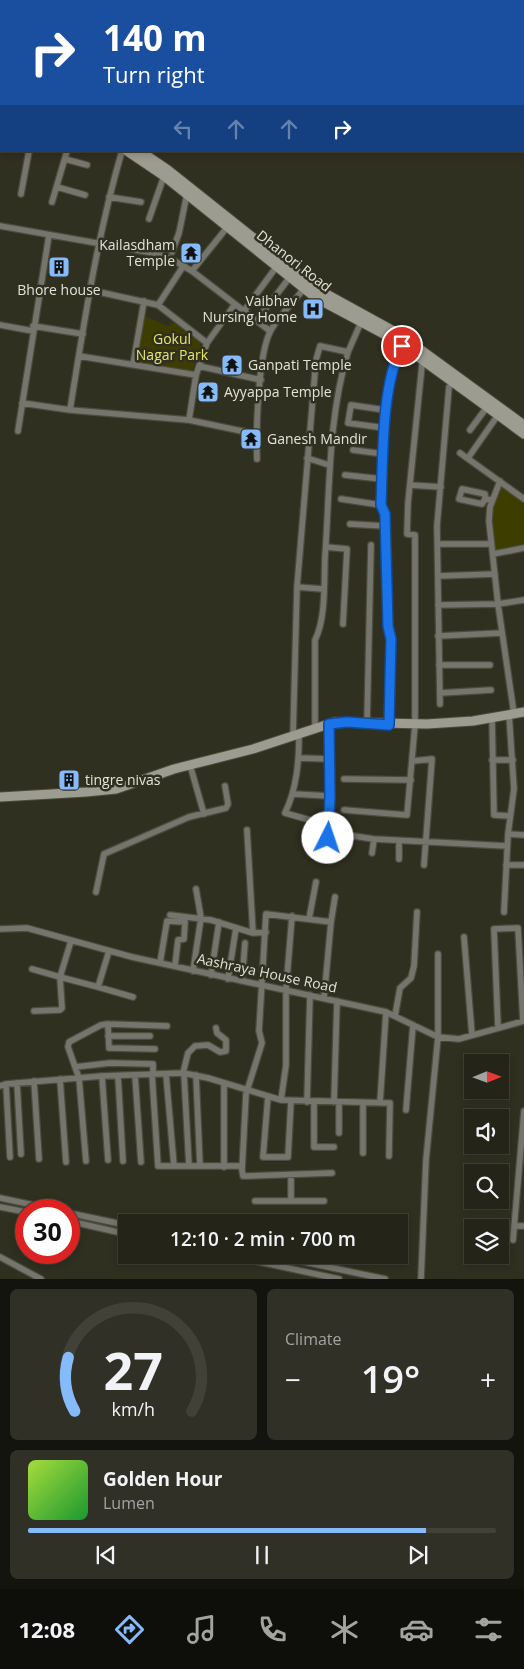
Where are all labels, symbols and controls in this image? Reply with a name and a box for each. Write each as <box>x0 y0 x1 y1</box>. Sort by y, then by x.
text: 140 m <box>103 14 207 61</box>
icon: right <box>20 20 85 85</box>
text: Turn right <box>103 59 205 89</box>
icon: left <box>169 115 197 143</box>
icon: ahead <box>222 115 250 143</box>
icon: ahead <box>275 115 303 143</box>
icon: right <box>328 115 356 143</box>
street label: Dhanori Road <box>253 225 336 296</box>
place label: Kailasdham Temple <box>99 235 175 270</box>
temple icon: Kailasdham Temple <box>179 241 203 265</box>
building icon: Bhore house <box>47 255 71 279</box>
place label: Bhore house <box>17 280 101 299</box>
place label: Vaibhav Nursing Home <box>203 291 297 326</box>
hospital icon: Vaibhav Nursing Home <box>301 297 325 321</box>
pin <box>381 325 423 367</box>
park label: Gokul Nagar Park <box>136 329 209 364</box>
icon: arrive <box>388 332 416 360</box>
temple icon: Ganpati Temple <box>220 353 244 377</box>
place label: Ganpati Temple <box>248 355 352 374</box>
temple icon: Ayyappa Temple <box>196 380 220 404</box>
place label: Ayyappa Temple <box>224 382 332 401</box>
temple icon: Ganesh Mandir <box>239 427 263 451</box>
place label: Ganesh Mandir <box>267 429 367 448</box>
building icon: tingre nivas <box>57 768 81 792</box>
place label: tingre nivas <box>85 770 161 789</box>
position arrow <box>301 811 353 863</box>
street label: Aashraya House Road <box>195 948 339 997</box>
north arrow <box>464 1054 509 1099</box>
map controls <box>464 1054 509 1264</box>
button: sound <box>464 1109 509 1154</box>
button: search <box>464 1164 509 1209</box>
speed limit sign: 30 <box>15 1199 80 1264</box>
button: layers <box>464 1219 509 1264</box>
text: 12:10 · 2 min · 700 m <box>170 1226 356 1252</box>
text: Climate <box>285 1328 342 1350</box>
text: 27 <box>104 1334 163 1405</box>
text: 19° <box>361 1352 420 1404</box>
text: − <box>285 1360 301 1398</box>
text: + <box>480 1360 496 1398</box>
text: km/h <box>112 1397 155 1421</box>
text: Golden Hour <box>103 1466 222 1492</box>
text: Lumen <box>103 1492 155 1514</box>
icon: previous <box>92 1541 120 1569</box>
icon: pause <box>248 1541 276 1569</box>
icon: next <box>404 1541 432 1569</box>
icon: directions <box>112 1612 147 1647</box>
icon: music <box>184 1612 219 1647</box>
icon: phone <box>255 1612 290 1647</box>
icon: climate <box>327 1612 362 1647</box>
icon: car <box>399 1612 434 1647</box>
icon: filters <box>471 1612 506 1647</box>
text: 12:08 <box>18 1614 75 1644</box>

